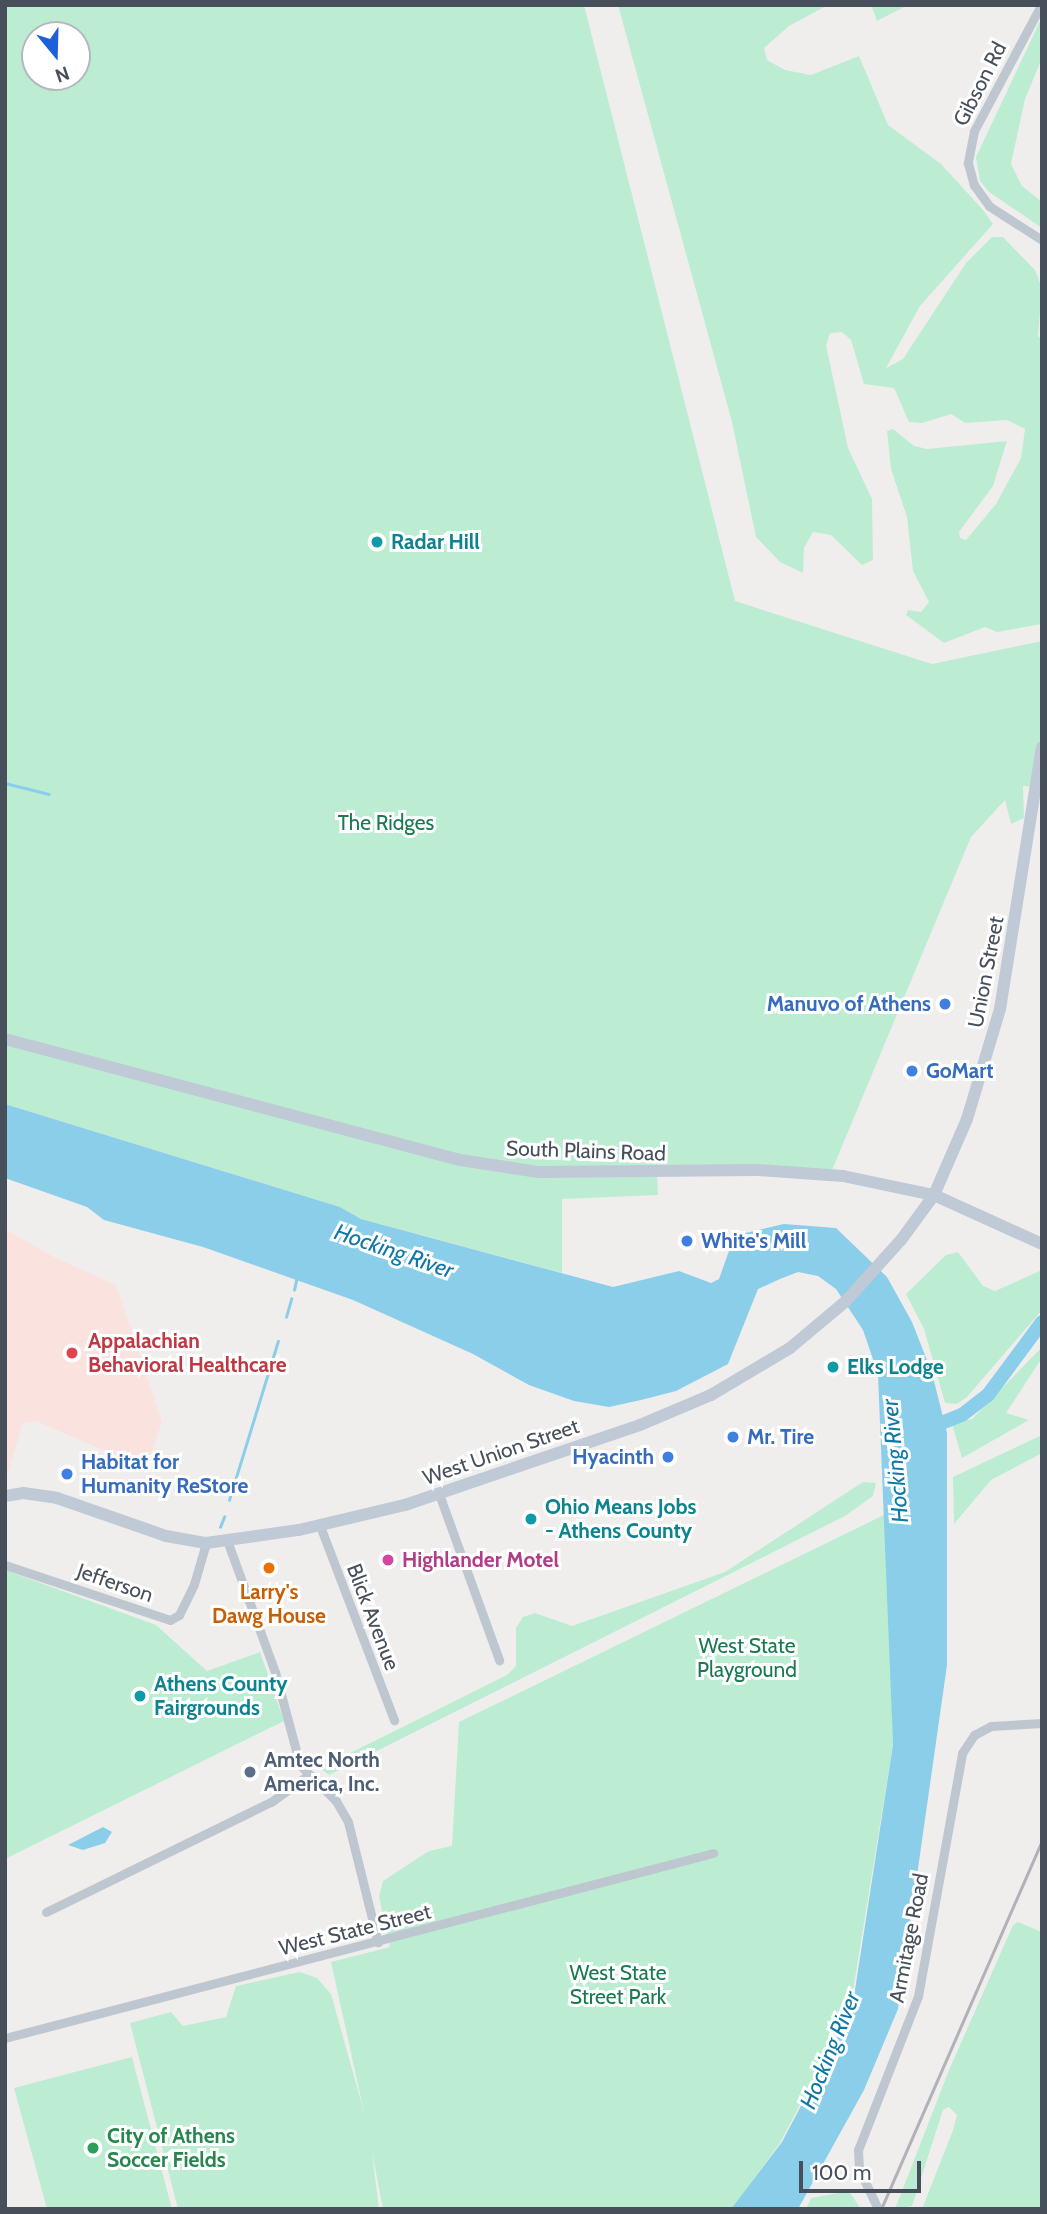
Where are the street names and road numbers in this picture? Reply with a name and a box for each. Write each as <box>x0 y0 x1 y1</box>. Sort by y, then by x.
street label: Gibson Rd <box>948 38 1012 130</box>
street label: Union Street <box>963 914 1009 1030</box>
street label: South Plains Road <box>506 1136 666 1166</box>
street label: West Union Street <box>420 1413 582 1491</box>
street label: Jefferson <box>74 1558 156 1608</box>
street label: Blick Avenue <box>341 1560 405 1674</box>
street label: Armitage Road <box>884 1871 934 2005</box>
street label: West State Street <box>276 1899 434 1961</box>

